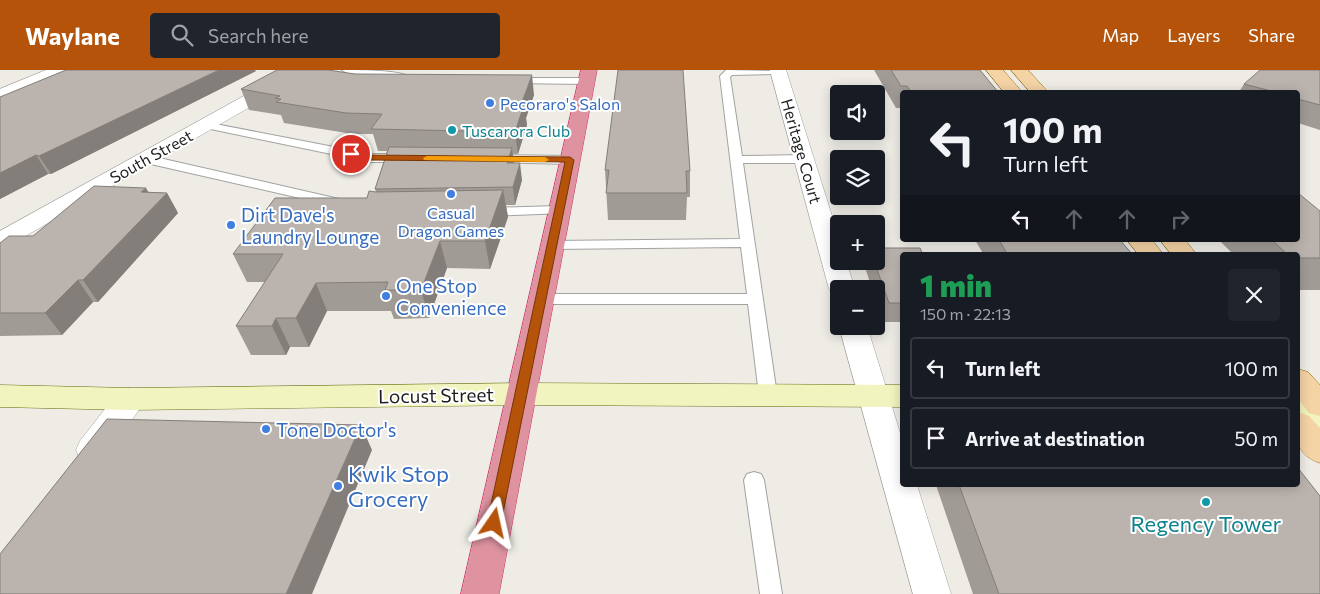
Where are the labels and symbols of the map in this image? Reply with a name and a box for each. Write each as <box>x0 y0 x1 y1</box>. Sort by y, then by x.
place label: Pecoraro's Salon <box>500 94 620 113</box>
street label: Heritage Court <box>778 96 826 206</box>
marker: Pecoraro's Salon <box>484 97 496 109</box>
place label: Tuscarora Club <box>462 121 570 140</box>
marker: Tuscarora Club <box>446 124 458 136</box>
street label: South Street <box>106 125 196 187</box>
pin <box>330 133 372 175</box>
marker: Casual Dragon Games <box>445 188 457 200</box>
place label: Dirt Dave's Laundry Lounge <box>241 203 379 248</box>
place label: Casual Dragon Games <box>398 203 504 240</box>
marker: Dirt Dave's Laundry Lounge <box>225 219 237 231</box>
place label: One Stop Convenience <box>396 274 507 319</box>
marker: One Stop Convenience <box>380 290 392 302</box>
street label: Locust Street <box>378 382 494 408</box>
place label: Tone Doctor's <box>276 418 396 441</box>
marker: Tone Doctor's <box>260 423 272 435</box>
place label: Kwik Stop Grocery <box>348 460 449 512</box>
marker: Kwik Stop Grocery <box>332 480 344 492</box>
position arrow <box>467 496 519 548</box>
marker: Regency Tower <box>1200 496 1212 508</box>
place label: Regency Tower <box>1131 510 1282 537</box>

